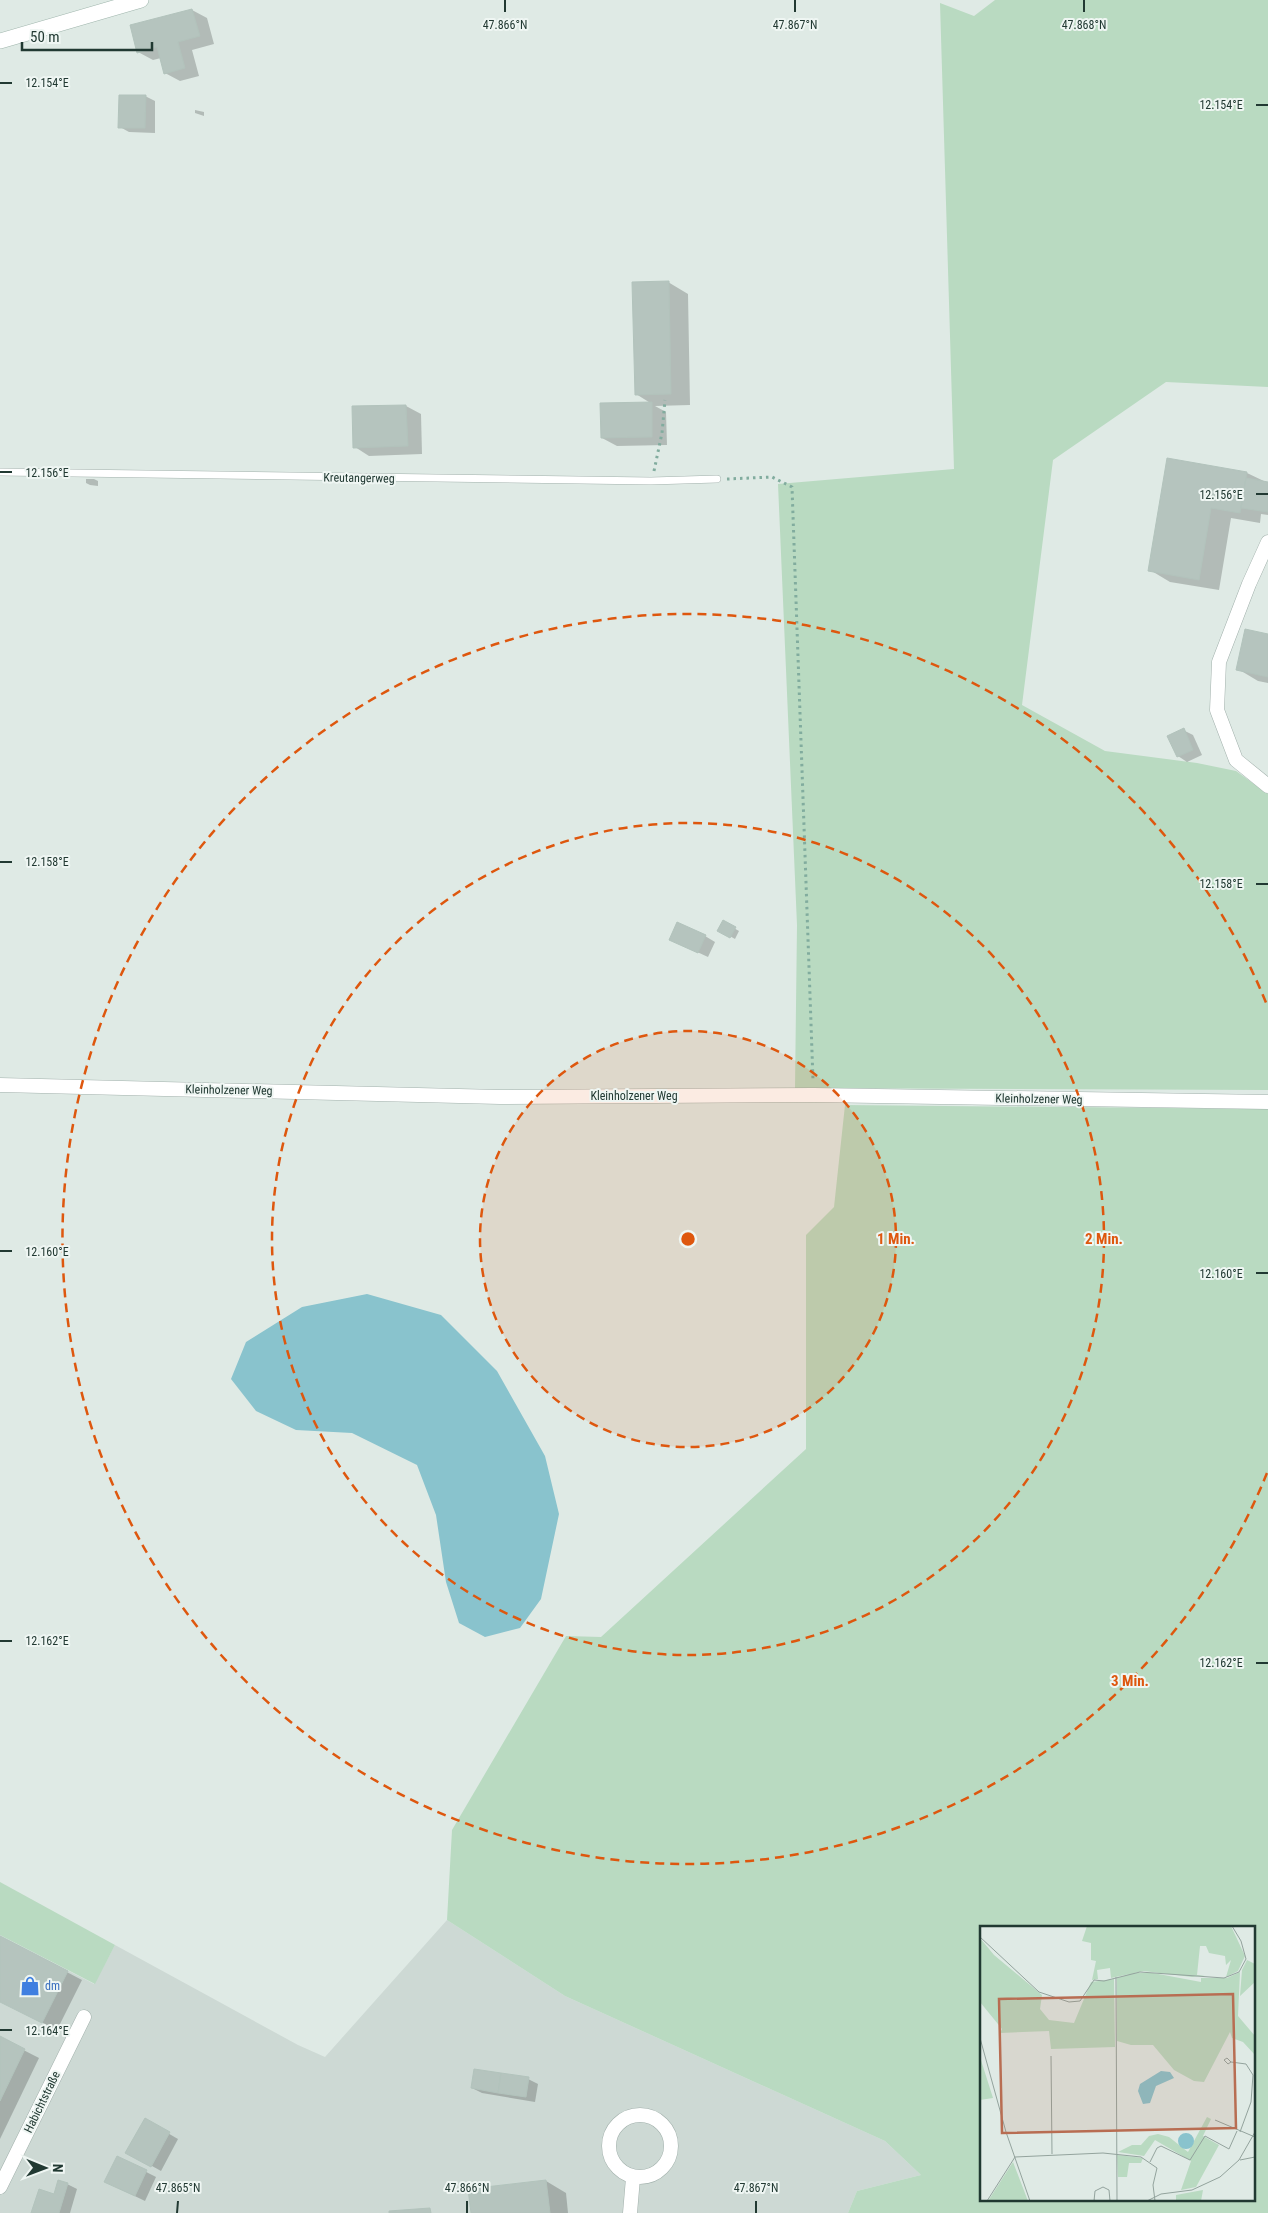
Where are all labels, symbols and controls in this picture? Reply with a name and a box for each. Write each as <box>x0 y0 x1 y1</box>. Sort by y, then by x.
text: 47.866°N <box>483 18 527 32</box>
text: 47.867°N <box>773 18 817 32</box>
text: 47.868°N <box>1062 18 1106 32</box>
scale bar <box>22 20 152 52</box>
text: 50 m <box>30 28 60 46</box>
text: 12.154°E <box>25 76 69 90</box>
text: 12.154°E <box>1199 98 1243 112</box>
text: 12.156°E <box>25 466 69 480</box>
street label: Kreutangerweg <box>323 470 395 486</box>
text: 12.156°E <box>1199 488 1243 502</box>
text: 12.158°E <box>25 855 69 869</box>
text: 12.158°E <box>1199 877 1243 891</box>
street label: Kleinholzener Weg <box>185 1082 273 1098</box>
street label: Kleinholzener Weg <box>590 1089 678 1103</box>
street label: Kleinholzener Weg <box>995 1091 1083 1107</box>
centre of rings <box>679 1230 697 1248</box>
text: 1 Min. <box>877 1230 915 1248</box>
text: 2 Min. <box>1085 1230 1123 1248</box>
text: 12.160°E <box>25 1245 69 1259</box>
text: 12.160°E <box>1199 1267 1243 1281</box>
text: 12.162°E <box>25 1634 69 1648</box>
text: 12.162°E <box>1199 1656 1243 1670</box>
text: 3 Min. <box>1111 1672 1149 1690</box>
inset map <box>980 1926 1256 2200</box>
shop icon: dm <box>19 1975 41 1997</box>
place label: dm <box>45 1979 60 1993</box>
text: 12.164°E <box>25 2024 69 2038</box>
street label: Habichtstraße <box>21 2069 63 2135</box>
north arrow <box>20 2143 70 2193</box>
text: N <box>50 2164 66 2173</box>
text: 47.865°N <box>156 2181 200 2195</box>
text: 47.866°N <box>445 2181 489 2195</box>
text: 47.867°N <box>734 2181 778 2195</box>

